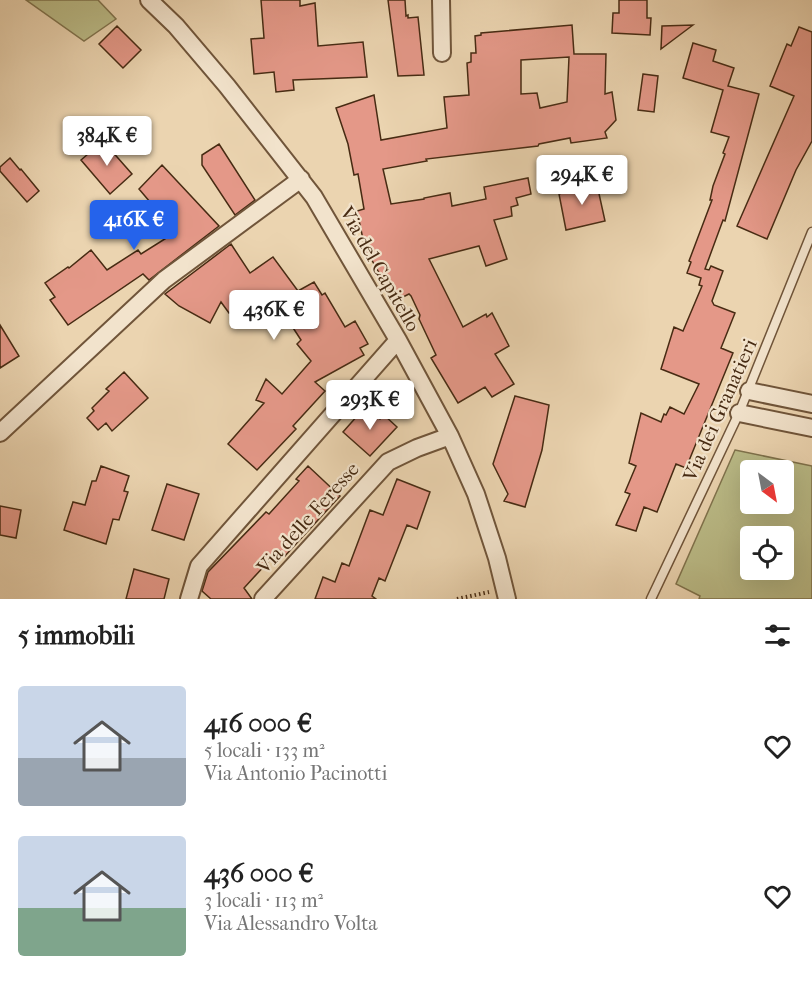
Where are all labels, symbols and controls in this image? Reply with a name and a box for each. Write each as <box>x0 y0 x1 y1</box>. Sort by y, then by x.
pin: 384K € <box>58 116 156 167</box>
text: 384K € <box>77 124 137 147</box>
pin: 294K € <box>533 155 631 206</box>
text: 294K € <box>550 163 614 186</box>
pin: 416K € <box>85 200 183 251</box>
street label: Via del Capitello <box>334 202 425 335</box>
text: 416K € <box>104 208 164 231</box>
pin: 436K € <box>225 290 323 341</box>
text: 436K € <box>243 298 305 321</box>
street label: Via dei Granatieri <box>678 335 762 486</box>
pin: 293K € <box>321 380 419 431</box>
text: 293K € <box>340 388 400 411</box>
street label: Via delle Feresse <box>251 458 364 579</box>
north arrow <box>740 460 794 514</box>
map controls <box>740 460 794 580</box>
button: locate <box>740 526 794 580</box>
icon: filters <box>761 619 794 652</box>
text: 5 immobili <box>18 620 135 651</box>
text: 416 000 € <box>204 708 312 739</box>
icon: home <box>66 710 138 782</box>
icon: heart <box>761 730 794 763</box>
text: 5 locali · 133 m² <box>204 739 325 762</box>
text: Via Antonio Pacinotti <box>204 762 387 785</box>
text: 436 000 € <box>204 858 314 889</box>
icon: home <box>66 860 138 932</box>
icon: heart <box>761 880 794 913</box>
text: 3 locali · 113 m² <box>204 889 323 912</box>
text: Via Alessandro Volta <box>204 912 378 935</box>

